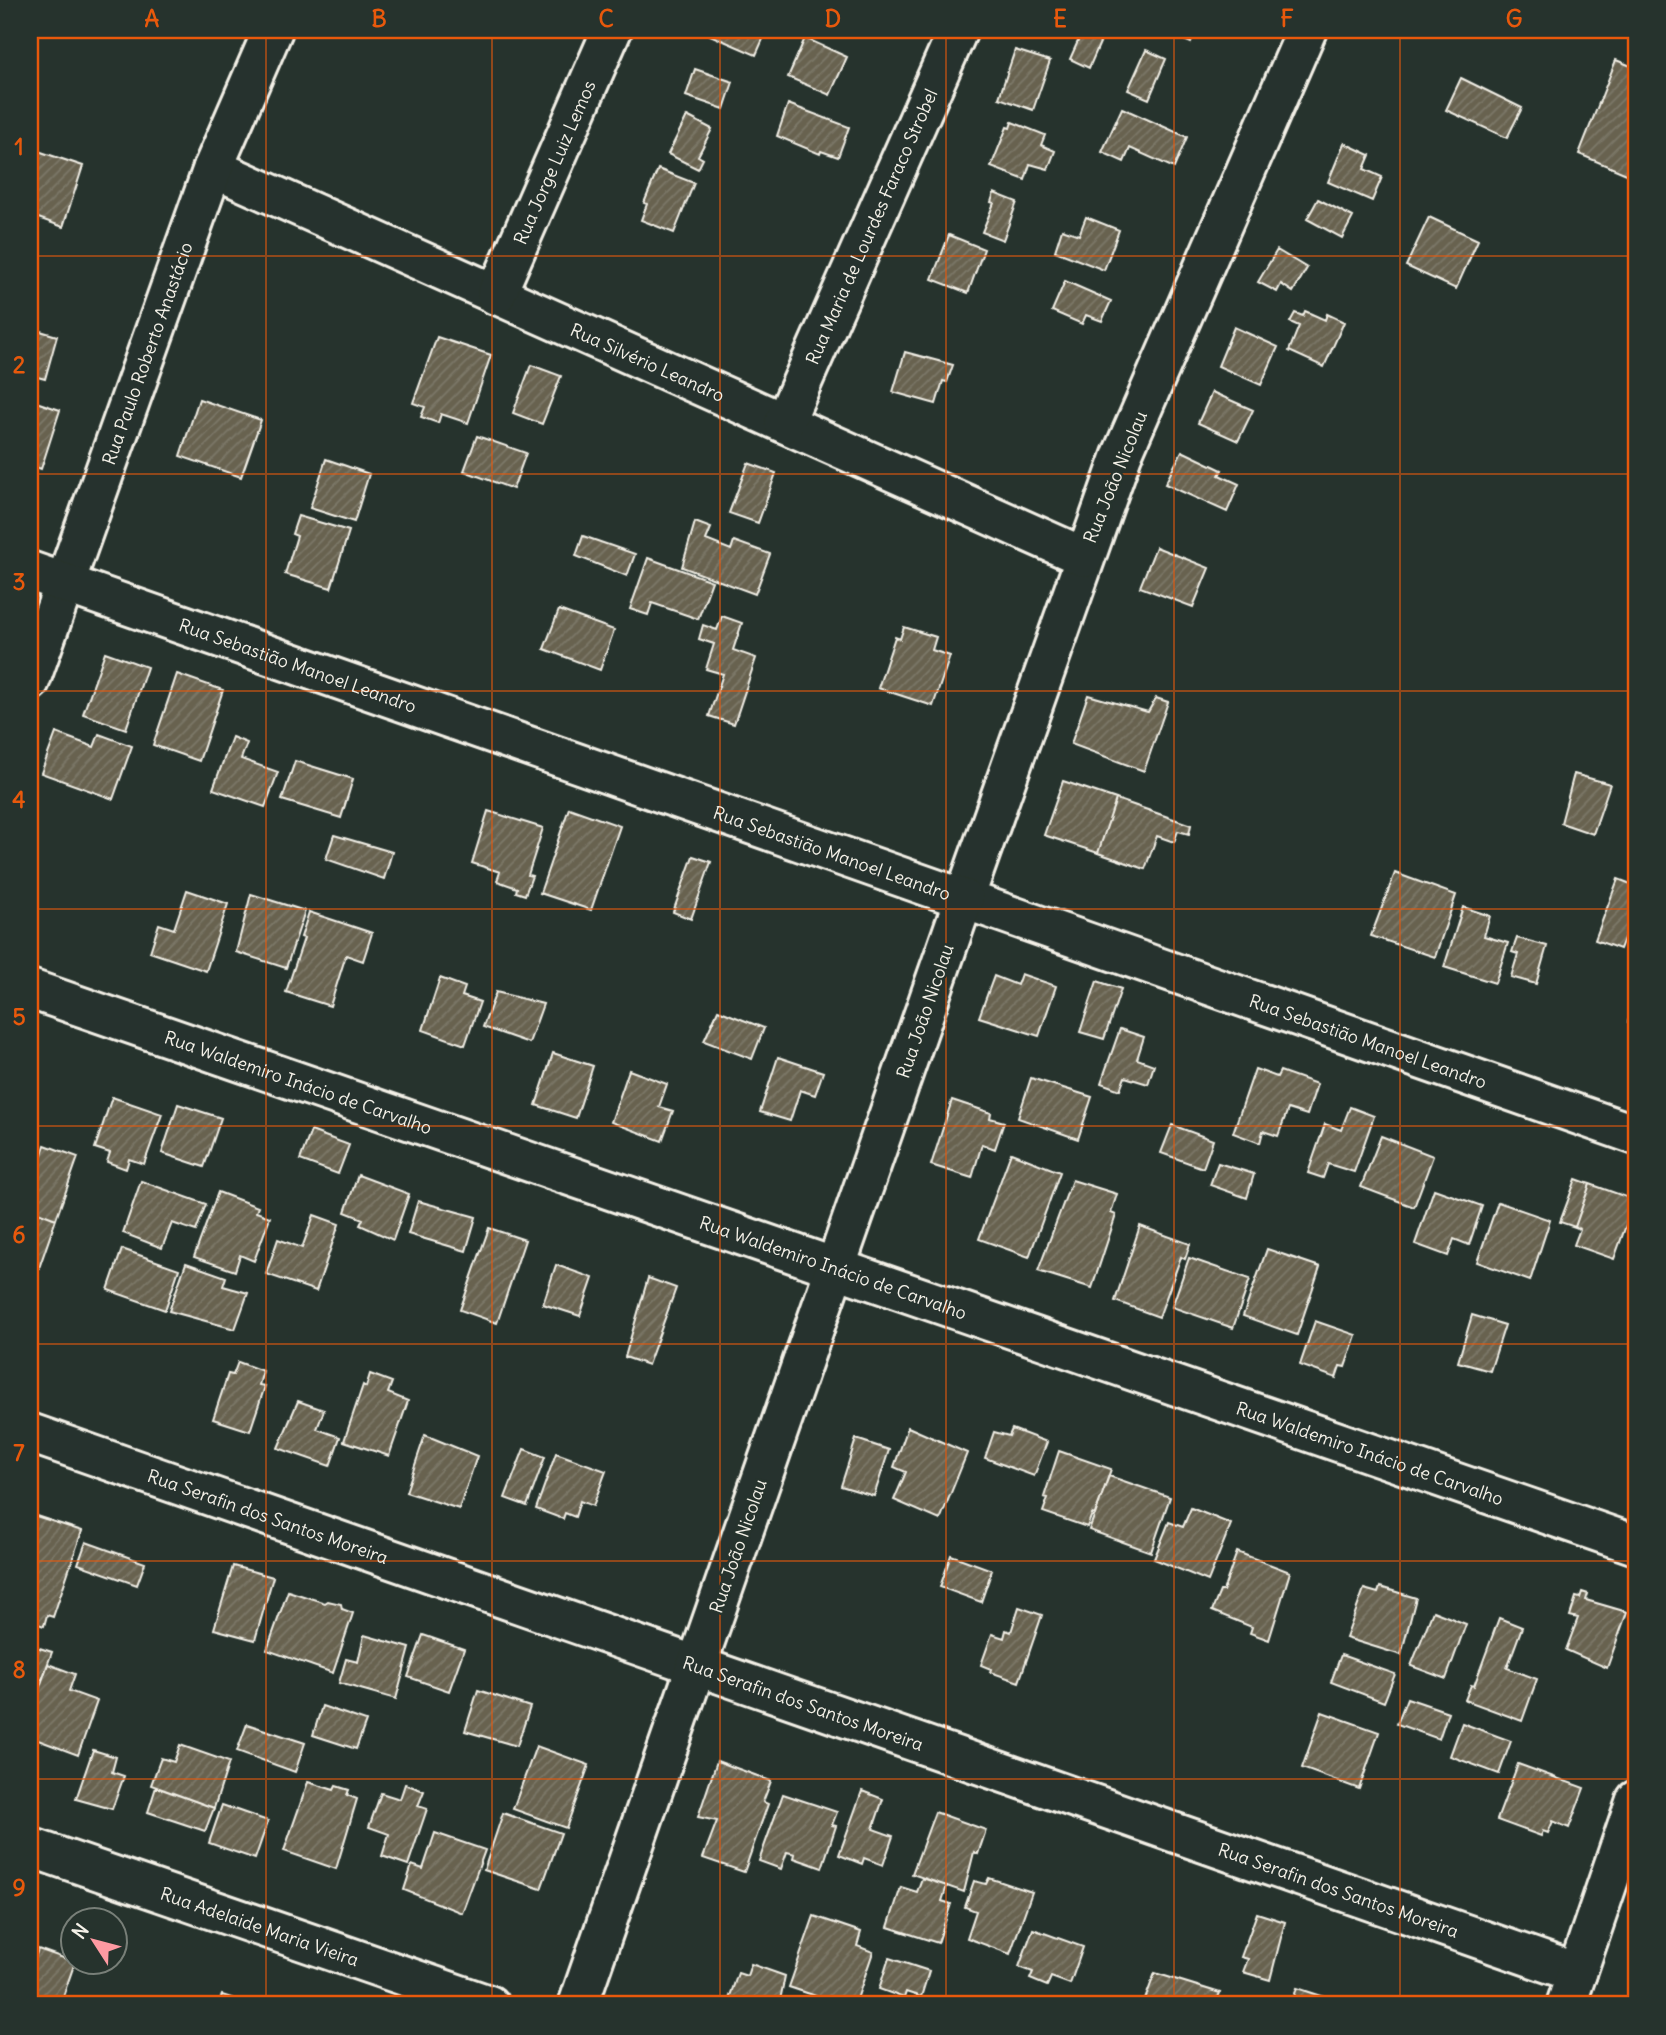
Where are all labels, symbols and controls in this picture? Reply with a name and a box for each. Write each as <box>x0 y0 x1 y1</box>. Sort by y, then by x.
text: A <box>145 4 160 33</box>
text: B <box>371 4 387 33</box>
text: C <box>598 4 614 33</box>
text: D <box>825 4 841 33</box>
text: E <box>1053 4 1067 33</box>
text: F <box>1280 4 1294 33</box>
text: G <box>1506 4 1522 33</box>
street label: Rua Jorge Luiz Lemos <box>508 77 600 248</box>
street label: Rua Maria de Lourdes Faraco Strobel <box>800 85 942 368</box>
text: 1 <box>14 132 24 161</box>
street label: Rua Paulo Roberto Anastácio <box>97 239 197 468</box>
street label: Rua Silvério Leandro <box>567 318 728 407</box>
text: 2 <box>13 350 26 379</box>
street label: Rua João Nicolau <box>1078 408 1152 546</box>
text: 3 <box>12 567 26 596</box>
street label: Rua Sebastião Manoel Leandro <box>176 613 420 717</box>
text: 4 <box>12 785 26 814</box>
street label: Rua Sebastião Manoel Leandro <box>710 800 954 905</box>
street label: Rua João Nicolau <box>891 941 959 1081</box>
street label: Rua Sebastião Manoel Leandro <box>1246 989 1490 1093</box>
text: 5 <box>12 1002 26 1031</box>
street label: Rua Waldemiro Inácio de Carvalho <box>162 1025 435 1139</box>
street label: Rua Waldemiro Inácio de Carvalho <box>696 1210 970 1324</box>
text: 6 <box>12 1220 26 1249</box>
street label: Rua Waldemiro Inácio de Carvalho <box>1233 1396 1507 1510</box>
text: 7 <box>13 1438 25 1467</box>
street label: Rua Serafin dos Santos Moreira <box>145 1463 391 1569</box>
street label: Rua João Nicolau <box>704 1476 772 1616</box>
street label: Rua Serafin dos Santos Moreira <box>680 1650 927 1756</box>
text: 8 <box>12 1655 26 1684</box>
street label: Rua Serafin dos Santos Moreira <box>1215 1837 1462 1942</box>
text: 9 <box>12 1873 26 1902</box>
street label: Rua Adelaide Maria Vieira <box>158 1881 362 1971</box>
north arrow <box>60 1906 130 1976</box>
text: N <box>67 1919 94 1943</box>

